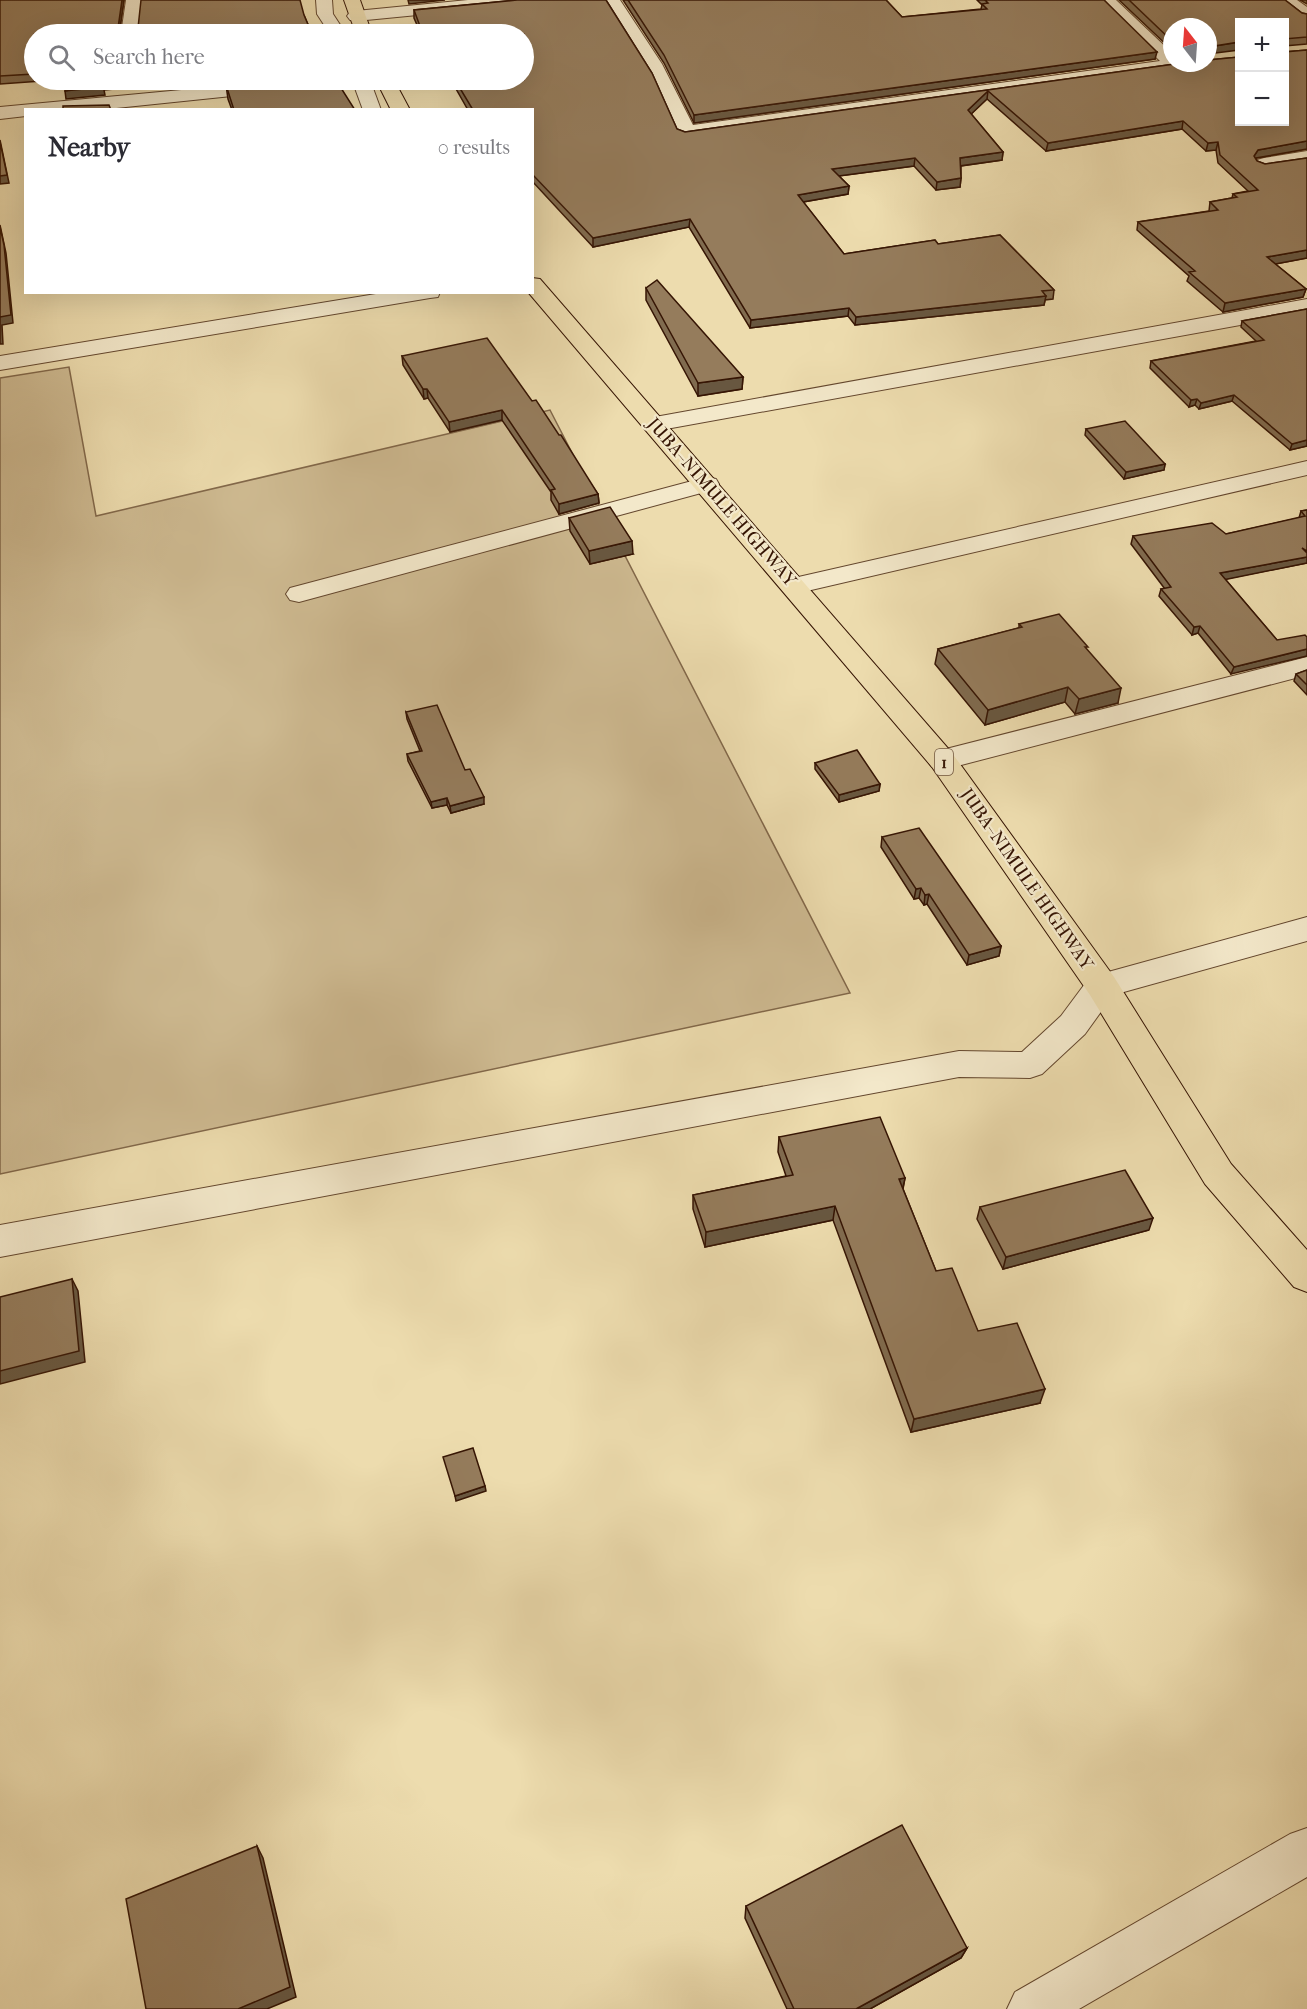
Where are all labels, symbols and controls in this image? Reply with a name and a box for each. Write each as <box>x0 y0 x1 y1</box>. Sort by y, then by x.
north arrow <box>1163 18 1217 72</box>
map controls <box>1235 18 1289 126</box>
button: + <box>1235 18 1289 72</box>
search box <box>24 24 534 90</box>
icon: search <box>45 41 78 74</box>
text: Search here <box>93 44 205 70</box>
button: − <box>1235 72 1289 126</box>
text: Nearby <box>48 132 130 163</box>
text: 0 results <box>438 136 510 159</box>
street label: JUBA–NIMULE HIGHWAY <box>641 412 801 592</box>
road number: 1 <box>935 749 953 775</box>
street label: JUBA–NIMULE HIGHWAY <box>955 783 1098 975</box>

